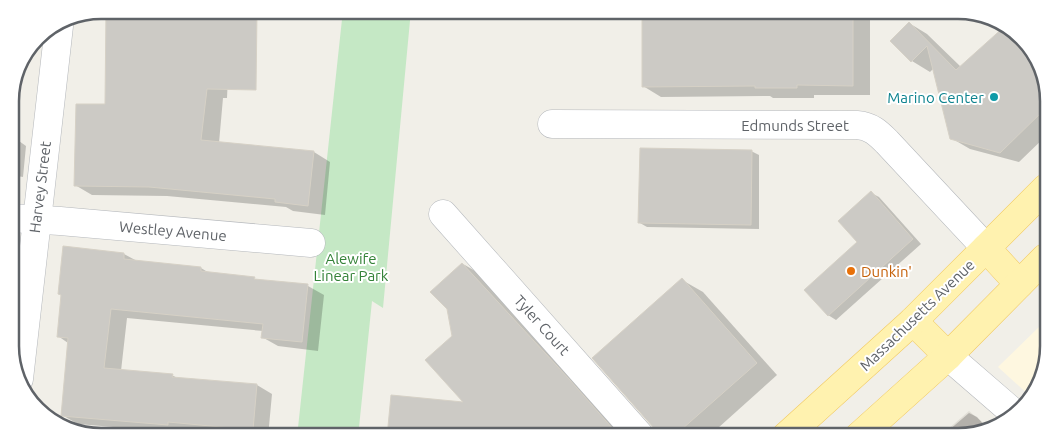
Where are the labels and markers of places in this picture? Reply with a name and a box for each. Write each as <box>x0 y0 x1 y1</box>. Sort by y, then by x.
place label: Marino Center <box>887 89 984 106</box>
marker: Marino Center <box>988 91 1000 103</box>
place label: Dunkin' <box>861 263 912 280</box>
marker: Dunkin' <box>845 265 857 277</box>

